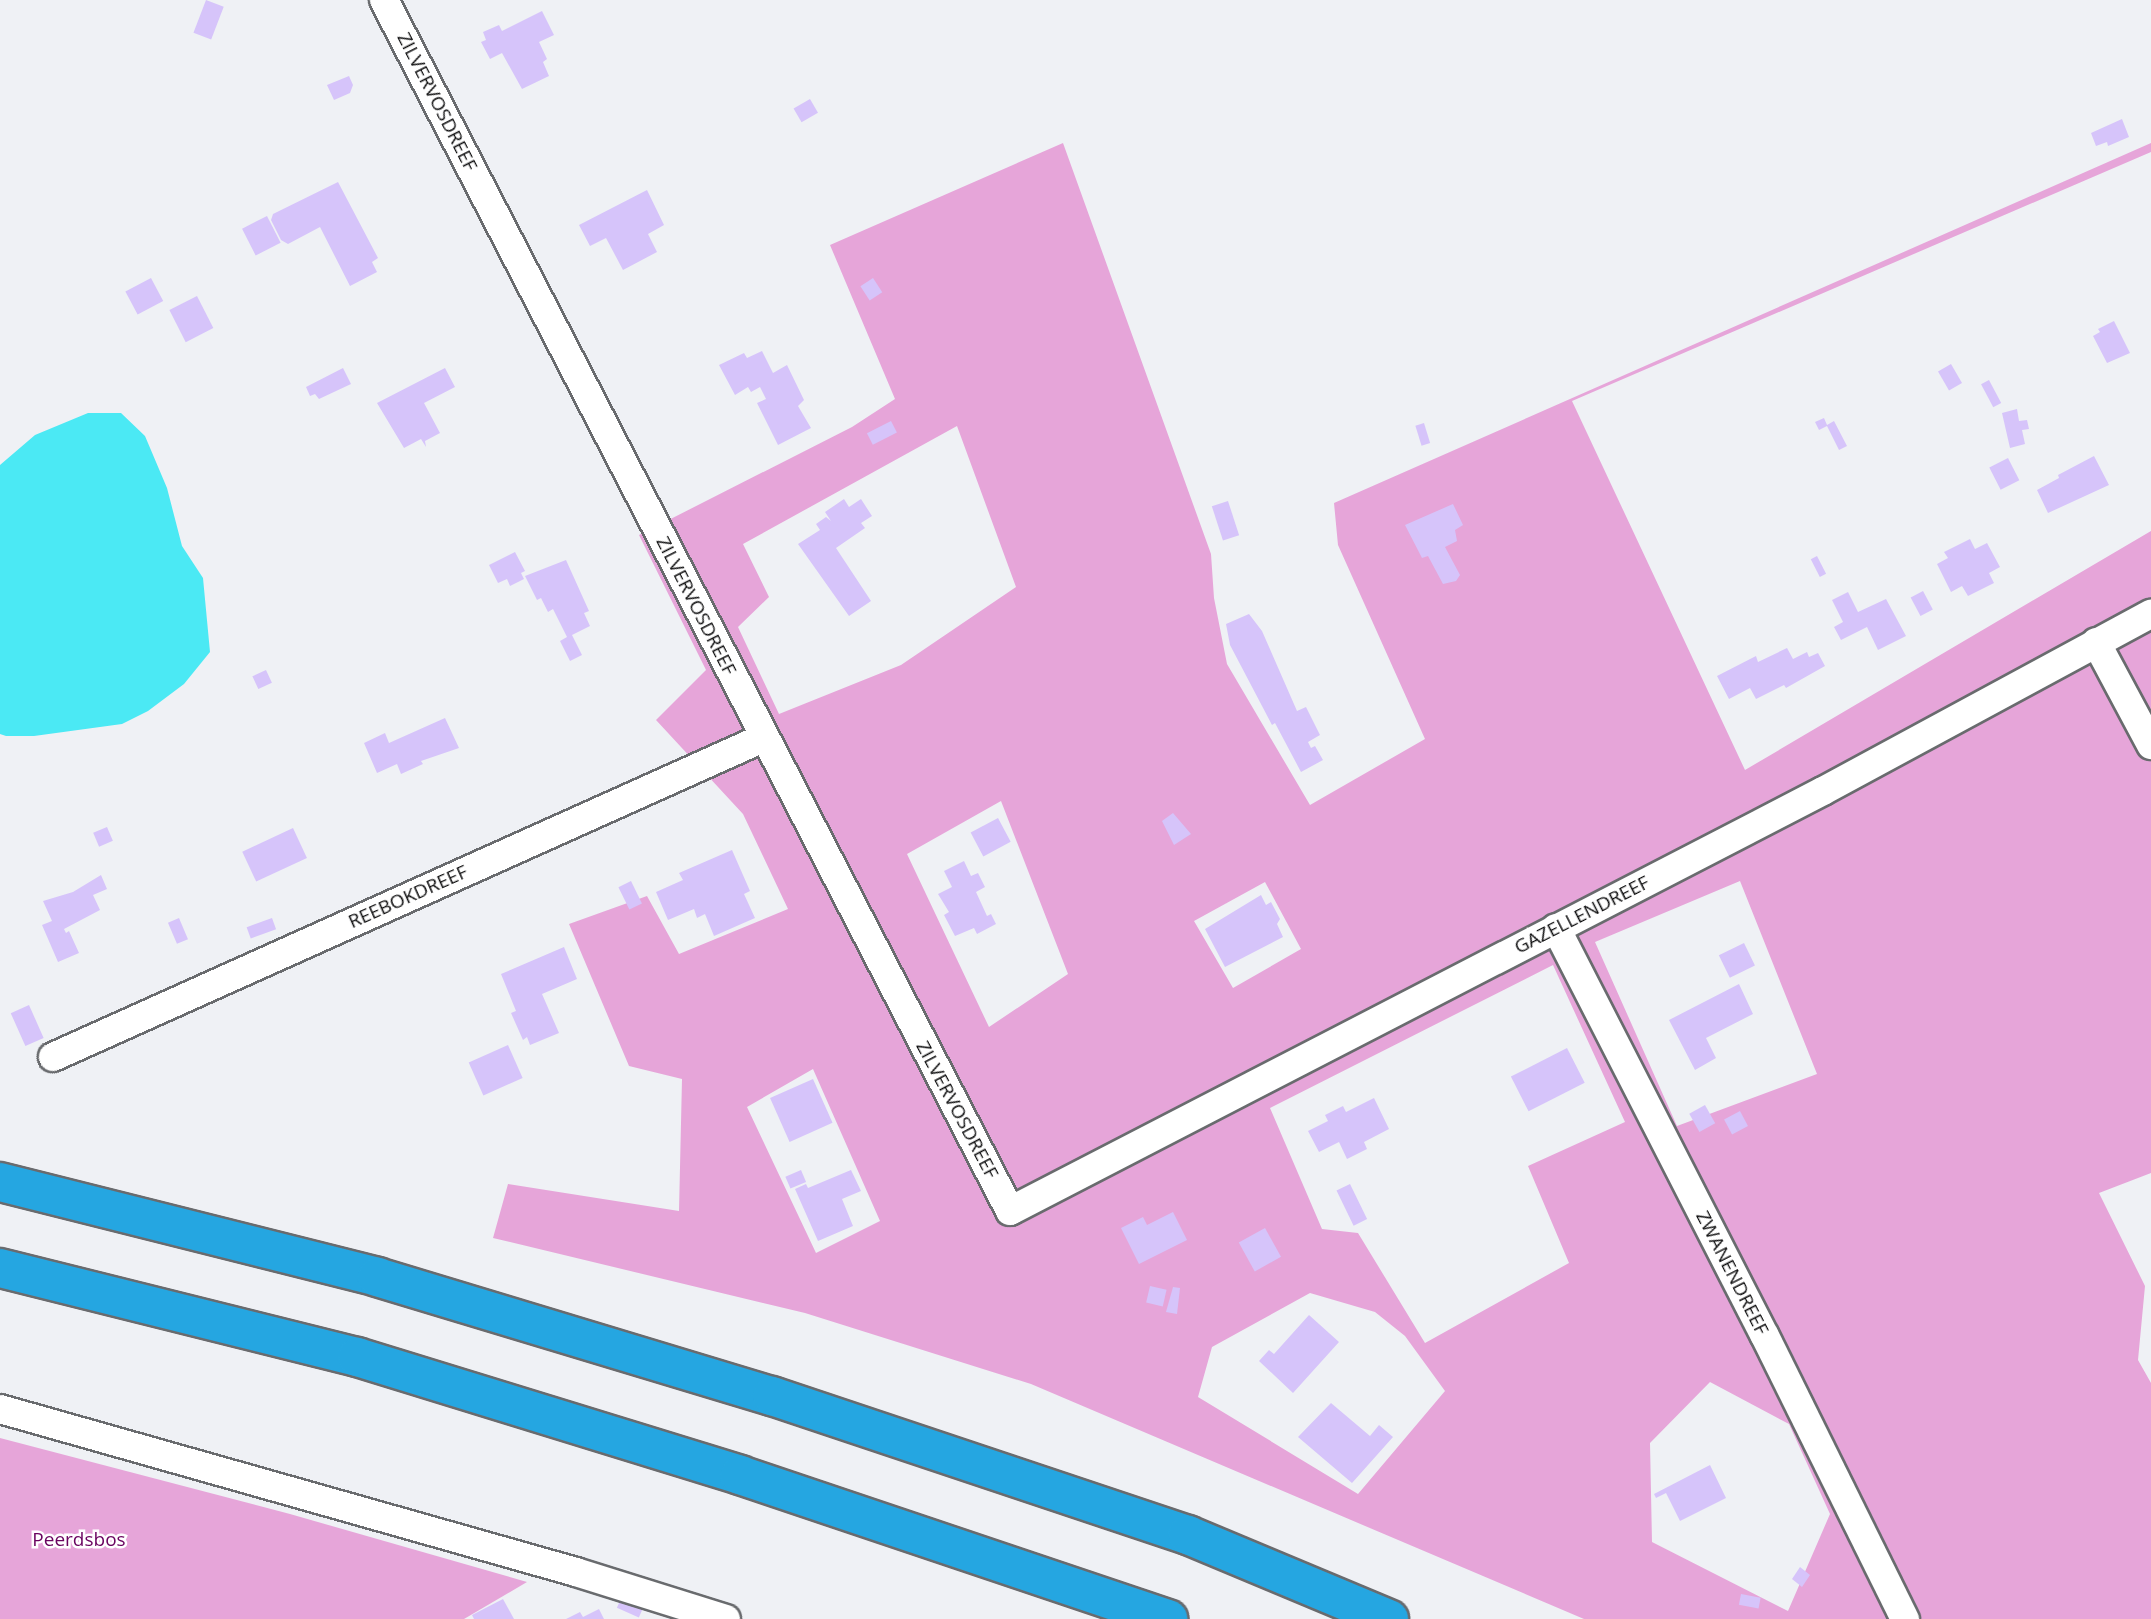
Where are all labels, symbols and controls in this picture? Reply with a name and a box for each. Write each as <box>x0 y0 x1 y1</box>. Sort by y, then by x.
street label: ZILVERVOSDREEF <box>392 29 482 175</box>
street label: ZILVERVOSDREEF <box>651 533 741 679</box>
street label: REEBOKDREEF <box>345 861 471 933</box>
street label: GAZELLENDREEF <box>1511 871 1653 959</box>
street label: ZILVERVOSDREEF <box>911 1037 1003 1183</box>
street label: ZWANENDREEF <box>1691 1207 1773 1339</box>
park label: Peerdsbos <box>32 1529 126 1551</box>

